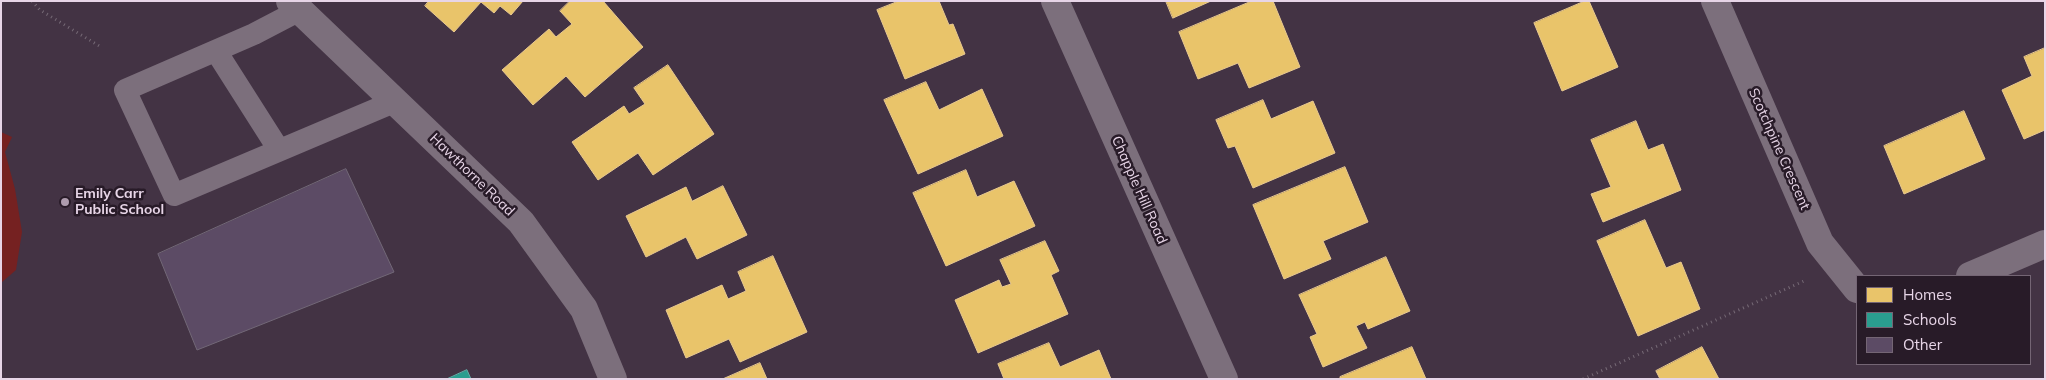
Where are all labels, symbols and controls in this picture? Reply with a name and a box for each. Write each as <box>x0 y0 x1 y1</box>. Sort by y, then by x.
street label: Scotchpine Crescent <box>1745 86 1813 212</box>
street label: Hawthorne Road <box>426 130 518 220</box>
street label: Chapple Hill Road <box>1108 133 1170 247</box>
place label: Emily Carr Public School <box>75 186 164 218</box>
marker: Emily Carr Public School <box>59 196 71 208</box>
legend <box>1856 275 2031 365</box>
text: Homes <box>1903 285 1952 304</box>
text: Schools <box>1903 310 1957 329</box>
text: Other <box>1903 335 1942 354</box>

